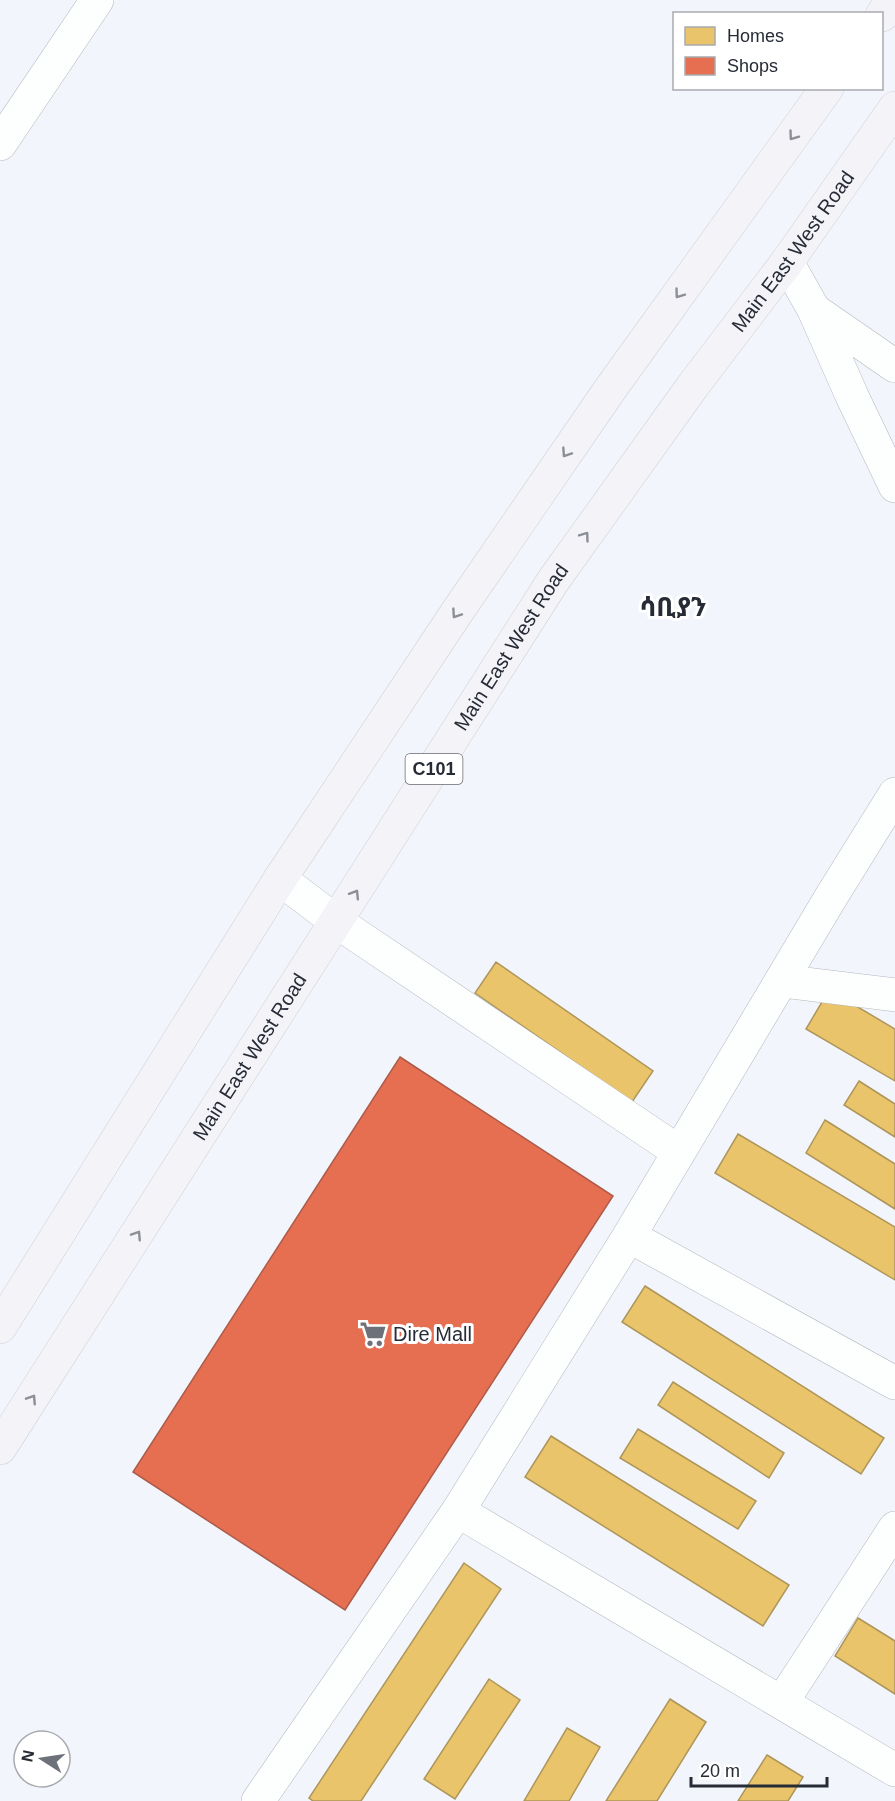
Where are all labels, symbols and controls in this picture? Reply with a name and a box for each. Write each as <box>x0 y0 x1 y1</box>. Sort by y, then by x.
legend <box>673 12 883 90</box>
text: Homes <box>727 26 784 46</box>
text: Shops <box>727 56 778 76</box>
one-way arrow <box>789 129 800 140</box>
street label: Main East West Road <box>727 167 858 336</box>
one-way arrow <box>675 287 686 298</box>
one-way arrow <box>562 446 573 457</box>
one-way arrow <box>578 531 589 542</box>
street label: Main East West Road <box>450 560 573 734</box>
district label: ሳቢያን <box>639 592 707 622</box>
one-way arrow <box>452 607 463 618</box>
road number: C101 <box>406 754 462 784</box>
one-way arrow <box>347 890 359 900</box>
street label: Main East West Road <box>188 969 311 1144</box>
one-way arrow <box>129 1231 141 1241</box>
supermarket icon: Dire Mall <box>358 1319 388 1349</box>
place label: Dire Mall <box>393 1323 472 1345</box>
one-way arrow <box>24 1395 36 1405</box>
north arrow <box>12 1729 72 1789</box>
text: N <box>18 1749 37 1763</box>
scale bar <box>691 1750 828 1788</box>
text: 20 m <box>700 1761 740 1781</box>

